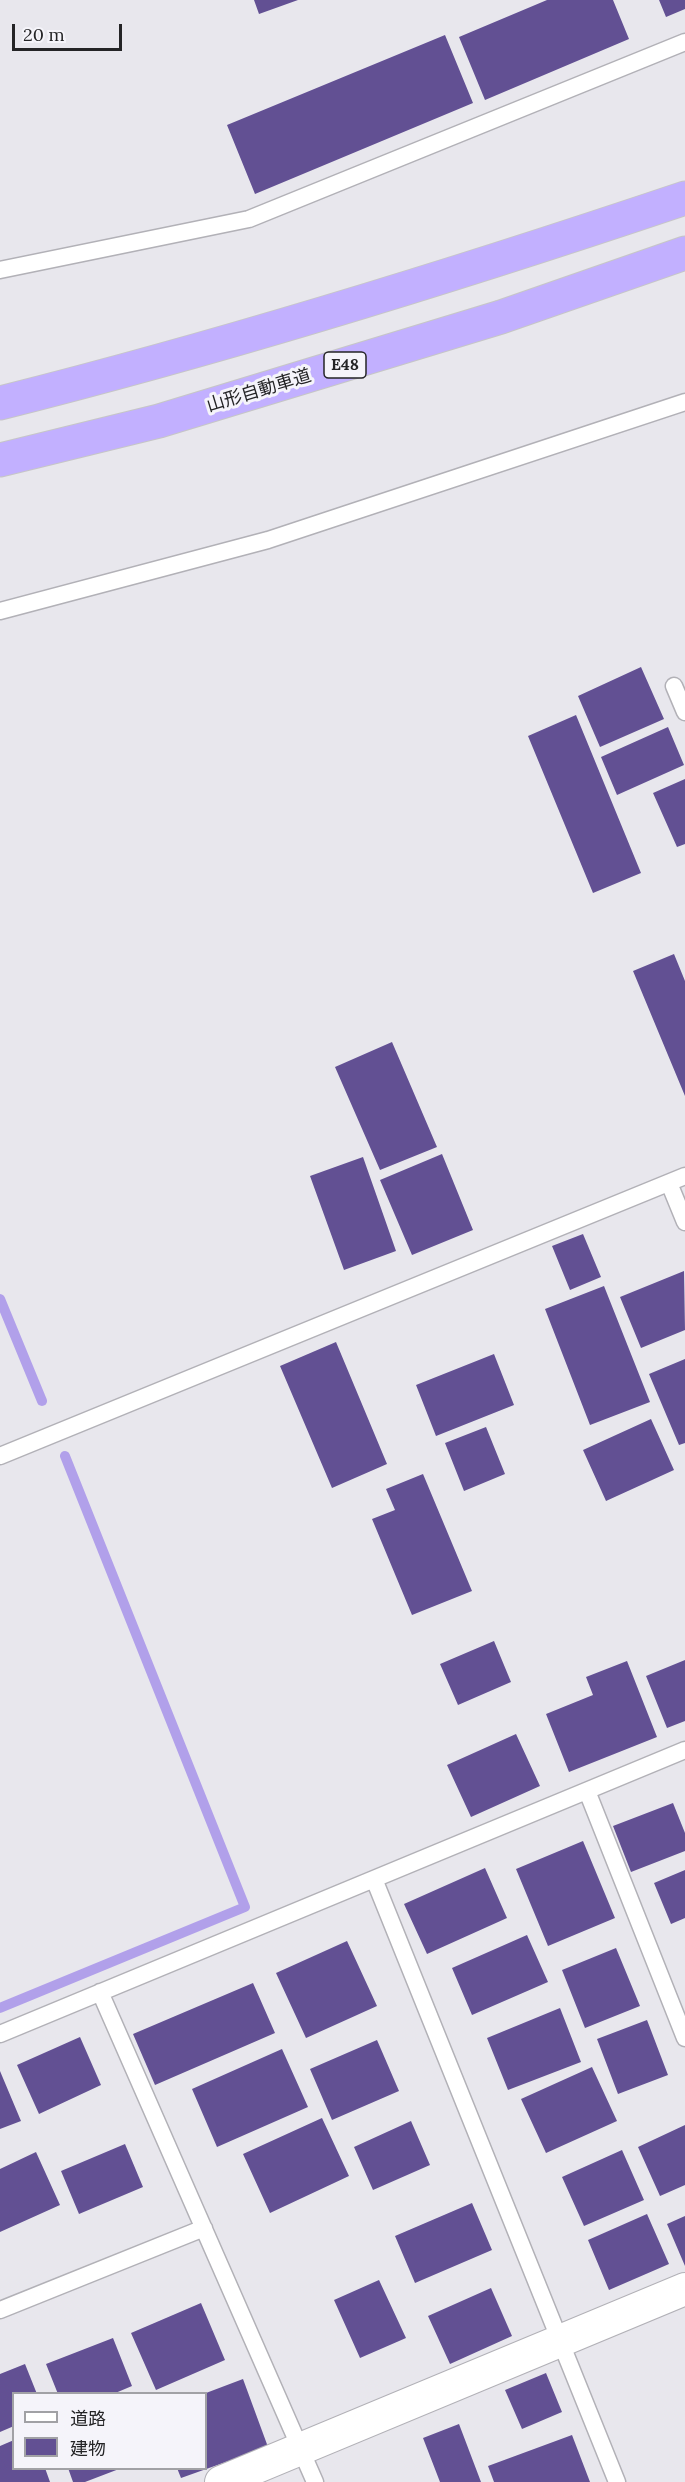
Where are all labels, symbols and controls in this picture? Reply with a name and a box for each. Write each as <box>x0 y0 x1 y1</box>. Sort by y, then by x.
scale bar <box>15 12 124 50</box>
text: 20 m <box>23 23 65 46</box>
road number: E48 <box>324 352 366 378</box>
street label: 山形自動車道 <box>204 365 314 417</box>
legend <box>12 2392 207 2470</box>
text: 道路 <box>70 2407 106 2430</box>
text: 建物 <box>70 2437 106 2460</box>

